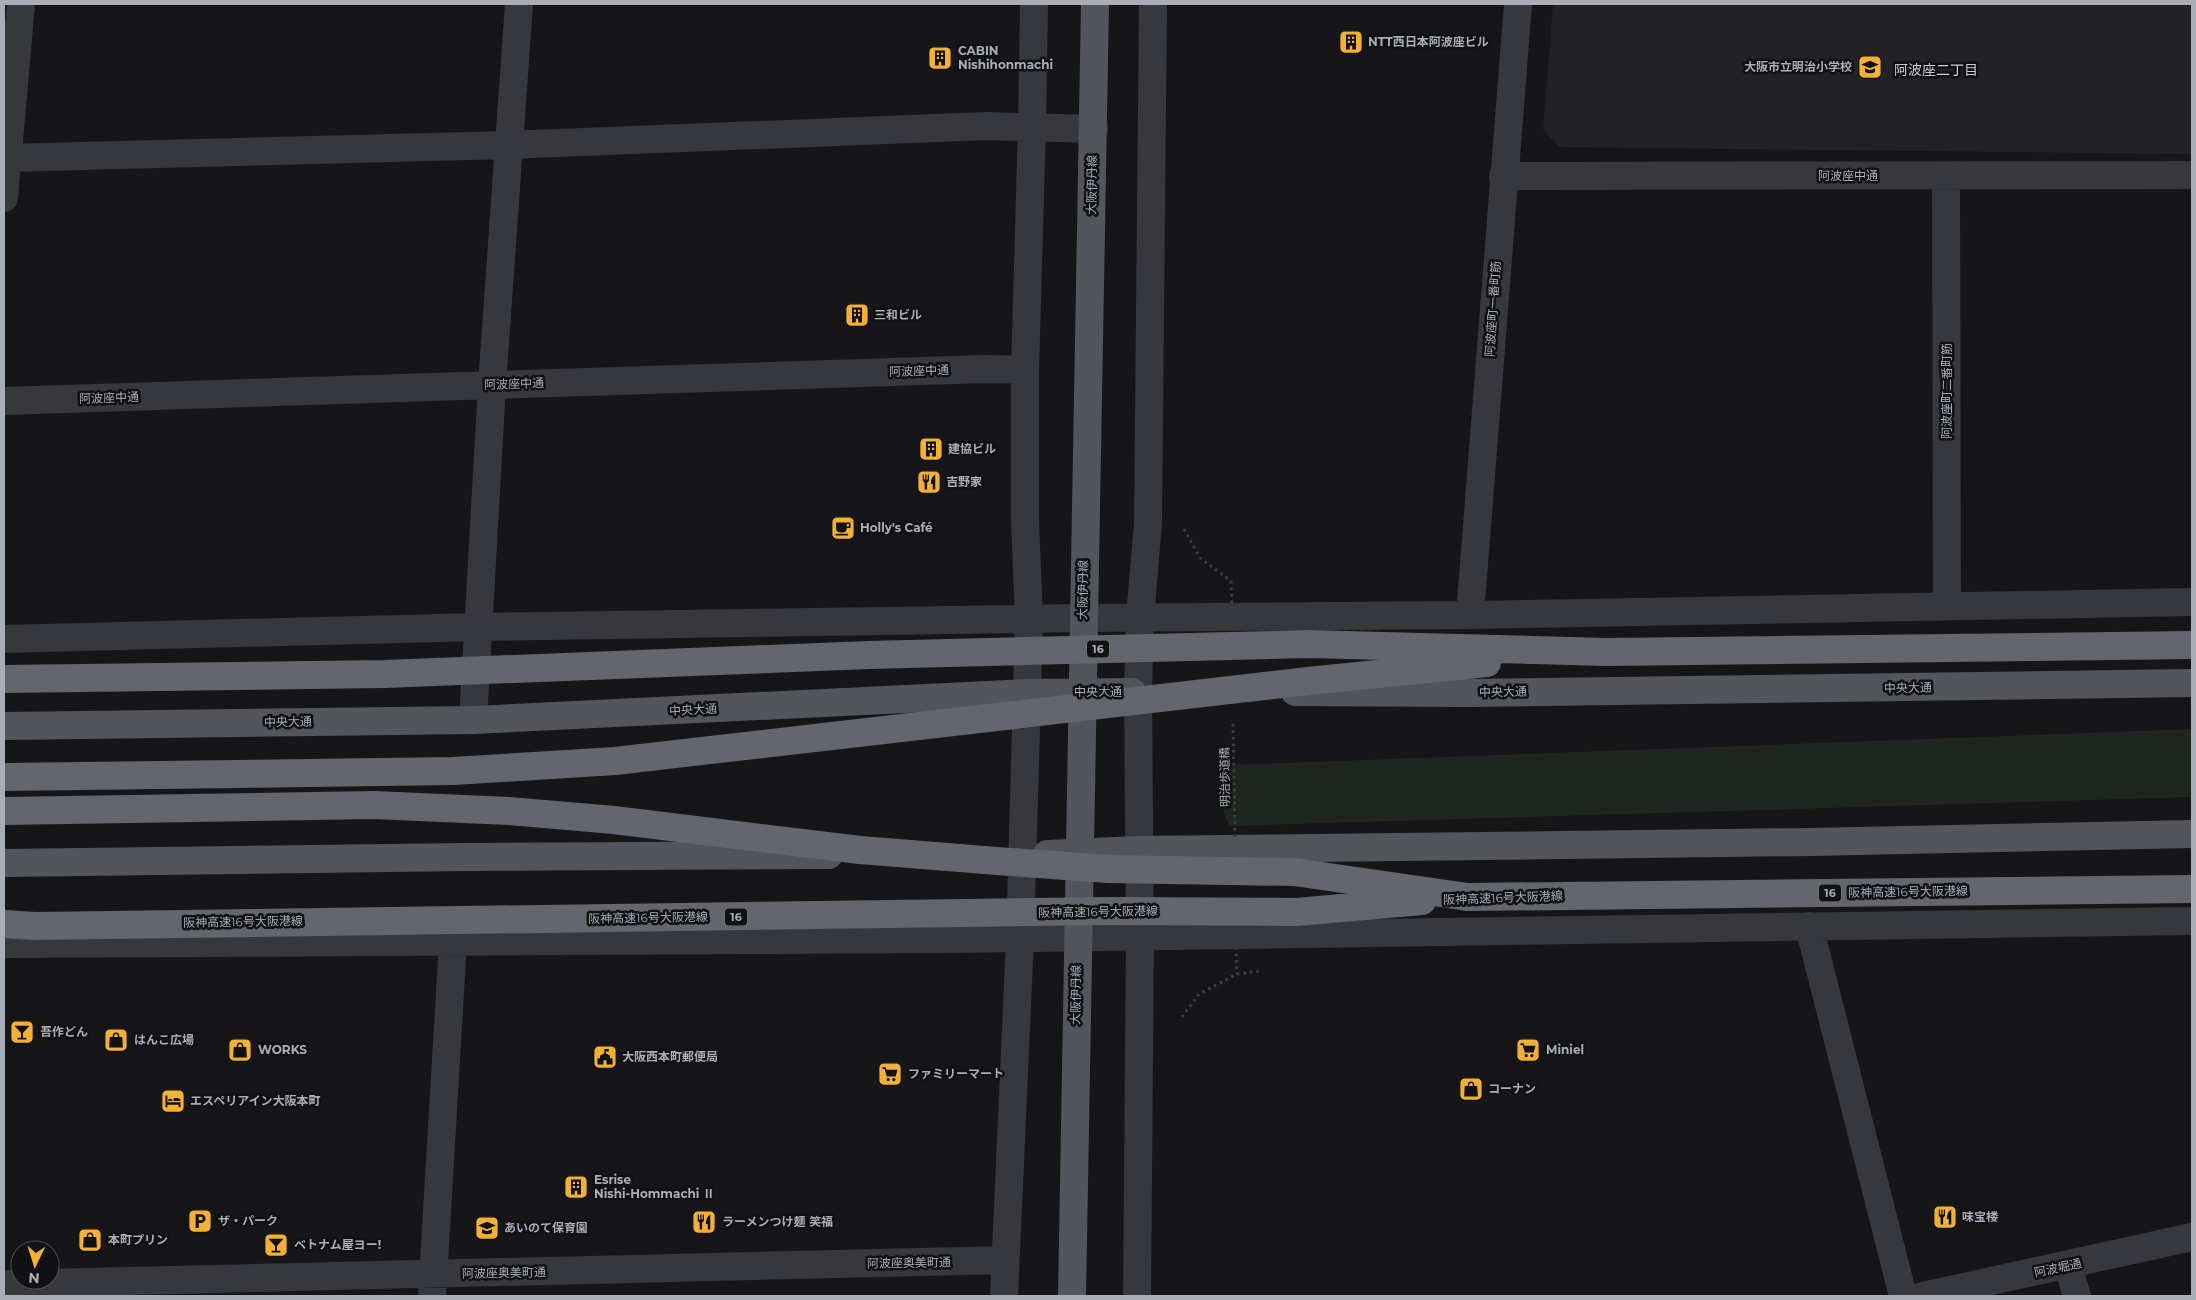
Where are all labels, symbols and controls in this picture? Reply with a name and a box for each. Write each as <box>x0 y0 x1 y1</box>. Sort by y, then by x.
building icon: NTT西日本阿波座ビル <box>1338 29 1364 55</box>
place label: NTT西日本阿波座ビル <box>1368 34 1489 49</box>
place label: CABIN Nishihonmachi <box>958 43 1053 72</box>
building icon: CABIN Nishihonmachi <box>927 45 953 71</box>
school or university icon: 大阪市立明治小学校 <box>1857 54 1883 80</box>
place label: 大阪市立明治小学校 <box>1744 59 1852 74</box>
district label: 阿波座二丁目 <box>1894 61 1978 79</box>
street label: 大阪伊丹線 <box>1083 155 1100 215</box>
street label: 阿波座中通 <box>1818 168 1878 183</box>
street label: 阿波座町一番町筋 <box>1482 261 1503 357</box>
building icon: 三和ビル <box>844 302 870 328</box>
place label: 三和ビル <box>874 307 922 322</box>
street label: 阿波座町二番町筋 <box>1939 343 1954 439</box>
street label: 阿波座中通 <box>889 362 949 379</box>
street label: 阿波座中通 <box>484 375 544 392</box>
street label: 阿波座中通 <box>79 389 139 406</box>
building icon: 建協ビル <box>918 436 944 462</box>
place label: 建協ビル <box>948 441 996 456</box>
restaurant icon: 吉野家 <box>916 469 942 495</box>
place label: 吉野家 <box>946 474 982 489</box>
cafe icon: Holly's Café <box>830 515 856 541</box>
place label: Holly's Café <box>860 520 933 535</box>
street label: 大阪伊丹線 <box>1074 560 1091 620</box>
road number: 16 <box>1087 641 1109 658</box>
street label: 中央大通 <box>1884 680 1932 695</box>
street label: 中央大通 <box>1074 684 1122 699</box>
street label: 中央大通 <box>1479 684 1527 699</box>
street label: 中央大通 <box>669 701 717 718</box>
street label: 中央大通 <box>264 714 312 729</box>
street label: 明治歩道橋 <box>1216 747 1233 807</box>
street label: 阪神高速16号大阪港線 <box>1848 883 1968 900</box>
road number: 16 <box>1819 884 1841 901</box>
street label: 阪神高速16号大阪港線 <box>1443 888 1563 907</box>
street label: 阪神高速16号大阪港線 <box>1038 903 1158 920</box>
street label: 阪神高速16号大阪港線 <box>588 909 708 926</box>
road number: 16 <box>725 909 747 926</box>
street label: 阪神高速16号大阪港線 <box>183 913 303 930</box>
street label: 大阪伊丹線 <box>1067 965 1084 1025</box>
bar icon: 吾作どん <box>9 1019 35 1045</box>
place label: 吾作どん <box>40 1024 88 1039</box>
shop icon: はんこ広場 <box>103 1027 129 1053</box>
place label: はんこ広場 <box>134 1032 194 1047</box>
shop icon: WORKS <box>227 1037 253 1063</box>
supermarket icon: Miniel <box>1515 1037 1541 1063</box>
place label: WORKS <box>258 1042 307 1057</box>
place label: Miniel <box>1546 1042 1584 1057</box>
public building icon: 大阪西本町郵便局 <box>592 1044 618 1070</box>
place label: 大阪西本町郵便局 <box>622 1049 718 1064</box>
supermarket icon: ファミリーマート <box>877 1061 903 1087</box>
place label: ファミリーマート <box>908 1066 1004 1081</box>
shop icon: コーナン <box>1458 1076 1484 1102</box>
place label: コーナン <box>1488 1081 1536 1096</box>
hotel icon: エスペリアイン大阪本町 <box>160 1088 186 1114</box>
place label: エスペリアイン大阪本町 <box>190 1093 321 1108</box>
place label: Esrise Nishi-Hommachi Ⅱ <box>594 1172 715 1201</box>
building icon: Esrise Nishi-Hommachi Ⅱ <box>563 1174 589 1200</box>
restaurant icon: 味宝楼 <box>1932 1204 1958 1230</box>
parking icon: ザ・パーク <box>187 1208 213 1234</box>
restaurant icon: ラーメンつけ麺 笑福 <box>691 1209 717 1235</box>
place label: 味宝楼 <box>1962 1209 1998 1224</box>
place label: ザ・パーク <box>218 1213 278 1228</box>
place label: ラーメンつけ麺 笑福 <box>722 1214 833 1229</box>
school or university icon: あいのて保育園 <box>474 1215 500 1241</box>
place label: あいのて保育園 <box>504 1220 588 1235</box>
shop icon: 本町プリン <box>77 1227 103 1253</box>
place label: 本町プリン <box>108 1232 168 1247</box>
bar icon: ベトナム屋ヨー! <box>263 1232 289 1258</box>
place label: ベトナム屋ヨー! <box>294 1237 381 1252</box>
north arrow <box>10 1240 60 1290</box>
street label: 阿波座奥美町通 <box>867 1254 951 1271</box>
street label: 阿波堀通 <box>2033 1255 2083 1280</box>
street label: 阿波座奥美町通 <box>462 1264 546 1281</box>
text: N <box>28 1269 40 1287</box>

